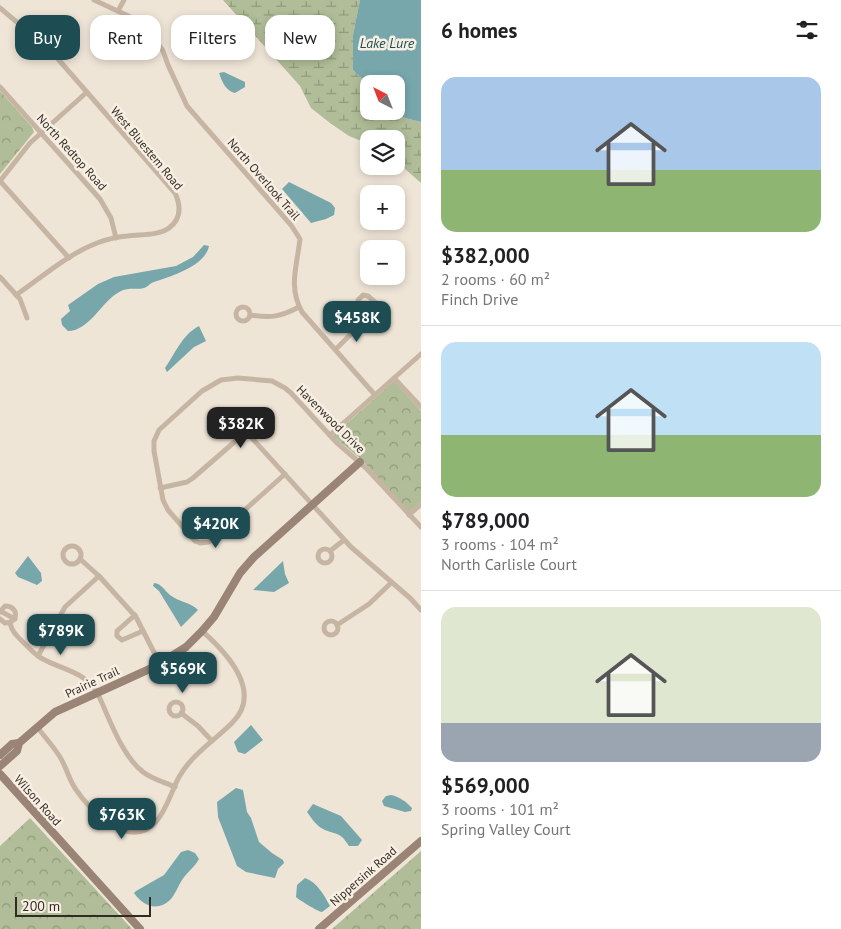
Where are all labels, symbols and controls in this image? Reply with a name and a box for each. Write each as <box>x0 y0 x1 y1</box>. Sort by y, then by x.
chip: Buy <box>15 15 80 60</box>
chip: Rent <box>90 15 161 60</box>
chip: Filters <box>171 15 255 60</box>
chip: New <box>265 15 335 60</box>
icon: filters <box>793 16 821 44</box>
text: 6 homes <box>441 17 517 44</box>
water label: Lake Lure <box>360 34 415 52</box>
north arrow <box>360 75 405 120</box>
map controls <box>360 75 405 285</box>
street label: West Bluestem Road <box>108 103 186 193</box>
icon: home <box>586 109 676 199</box>
street label: North Redtop Road <box>34 111 110 193</box>
button: layers <box>360 130 405 175</box>
street label: North Overlook Trail <box>224 135 304 223</box>
button: + <box>360 185 405 230</box>
button: − <box>360 240 405 285</box>
text: $382,000 <box>441 242 530 269</box>
text: 2 rooms · 60 m² <box>441 269 550 289</box>
text: Finch Drive <box>441 289 518 309</box>
pin: $458K <box>322 300 392 343</box>
text: $458K <box>334 307 380 327</box>
icon: home <box>586 375 676 465</box>
street label: Havenwood Drive <box>294 382 368 456</box>
pin: $382K <box>206 406 276 449</box>
text: $382K <box>218 413 264 433</box>
pin: $420K <box>181 506 251 549</box>
text: $789,000 <box>441 507 530 534</box>
text: $420K <box>193 513 239 533</box>
text: 3 rooms · 104 m² <box>441 534 559 554</box>
text: North Carlisle Court <box>441 554 577 574</box>
pin: $789K <box>26 614 96 656</box>
text: $789K <box>38 620 84 640</box>
icon: home <box>586 640 676 730</box>
pin: $569K <box>148 652 218 694</box>
text: $569K <box>160 658 206 678</box>
street label: Prairie Trail <box>63 663 122 701</box>
street label: Wilson Road <box>11 771 65 829</box>
text: $569,000 <box>441 772 530 799</box>
pin: $763K <box>87 798 157 840</box>
text: 3 rooms · 101 m² <box>441 799 559 819</box>
text: $763K <box>99 804 145 824</box>
text: Spring Valley Court <box>441 819 571 839</box>
street label: Nippersink Road <box>327 843 399 909</box>
scale bar <box>15 894 151 917</box>
text: 200 m <box>22 897 60 915</box>

